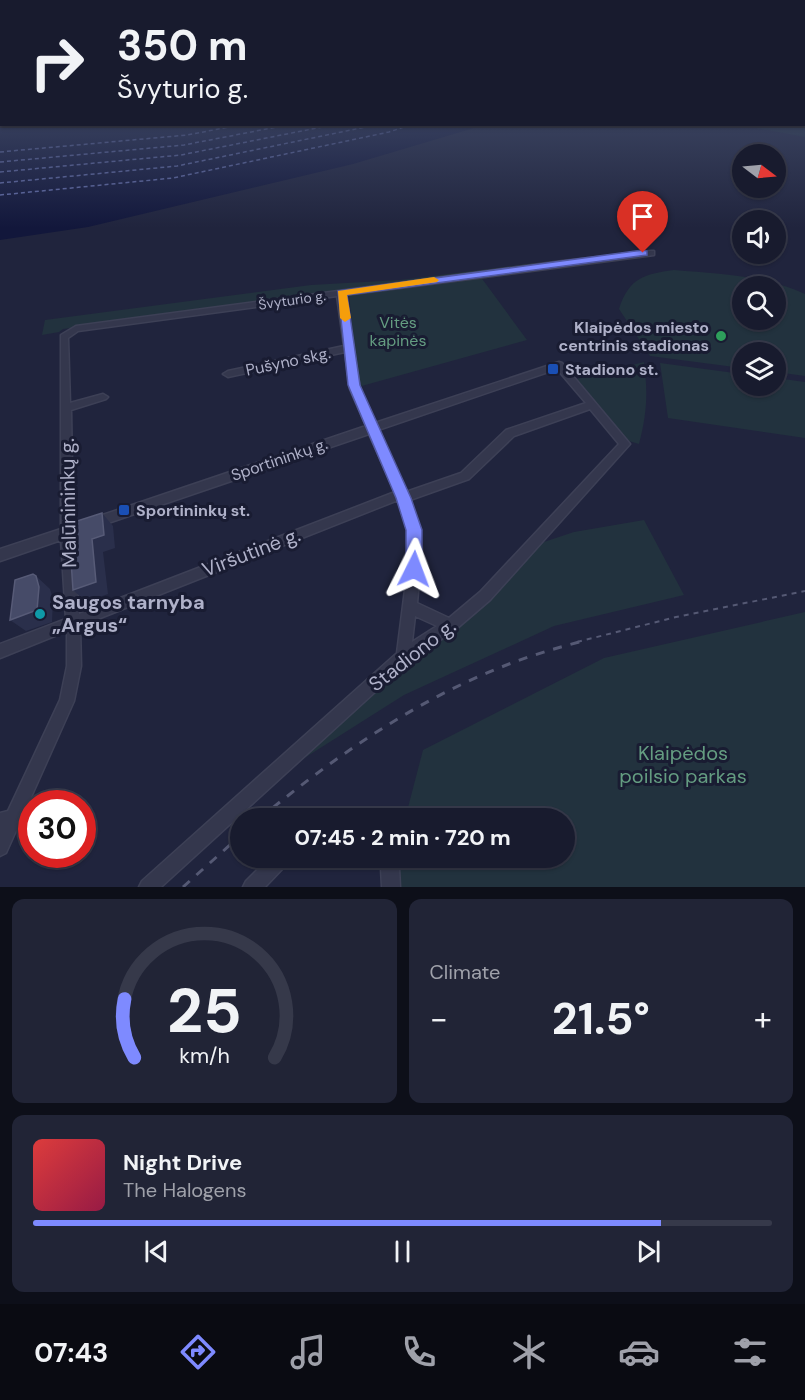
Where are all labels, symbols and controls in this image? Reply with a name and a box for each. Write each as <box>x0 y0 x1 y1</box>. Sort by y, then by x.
text: 350 m <box>117 18 247 73</box>
icon: right <box>18 24 96 102</box>
text: Švyturio g. <box>117 71 248 106</box>
north arrow <box>732 144 786 198</box>
map controls <box>732 144 786 396</box>
pin <box>617 191 668 253</box>
icon: arrive <box>626 200 659 233</box>
button: sound <box>732 210 786 264</box>
button: search <box>732 276 786 330</box>
street label: Švyturio g. <box>257 286 327 314</box>
park label: Vitės kapinės <box>370 312 426 351</box>
place label: Klaipėdos miesto centrinis stadionas <box>558 317 709 356</box>
marker: Klaipėdos miesto centrinis stadionas <box>714 329 728 343</box>
street label: Pušyno skg. <box>244 342 332 381</box>
button: layers <box>732 342 786 396</box>
place label: Stadiono st. <box>565 359 658 380</box>
marker: Stadiono st. <box>546 362 560 376</box>
street label: Sportininkų g. <box>228 433 330 486</box>
street label: Malūnininkų g. <box>54 438 82 568</box>
place label: Sportininkų st. <box>136 500 250 521</box>
marker: Sportininkų st. <box>117 503 131 517</box>
street label: Viršutinė g. <box>198 521 304 583</box>
position arrow <box>382 537 446 601</box>
place label: Saugos tarnyba „Argus“ <box>52 589 205 638</box>
marker: Saugos tarnyba „Argus“ <box>33 607 47 621</box>
street label: Stadiono g. <box>363 613 461 697</box>
park label: Klaipėdos poilsio parkas <box>619 740 747 789</box>
speed limit sign: 30 <box>18 790 96 868</box>
text: 07:45 · 2 min · 720 m <box>294 823 511 852</box>
text: Climate <box>430 959 500 985</box>
text: 25 <box>167 970 242 1051</box>
text: 21.5° <box>552 989 650 1048</box>
text: − <box>430 997 448 1040</box>
text: + <box>754 997 772 1040</box>
text: km/h <box>179 1042 230 1070</box>
text: Night Drive <box>123 1148 242 1177</box>
text: The Halogens <box>123 1177 246 1203</box>
icon: previous <box>140 1235 173 1268</box>
icon: pause <box>386 1235 419 1268</box>
icon: next <box>632 1235 665 1268</box>
icon: directions <box>177 1331 219 1373</box>
icon: music <box>287 1331 329 1373</box>
icon: phone <box>398 1331 440 1373</box>
icon: climate <box>508 1331 550 1373</box>
icon: car <box>618 1331 660 1373</box>
icon: filters <box>729 1331 771 1373</box>
text: 07:43 <box>34 1335 108 1370</box>

